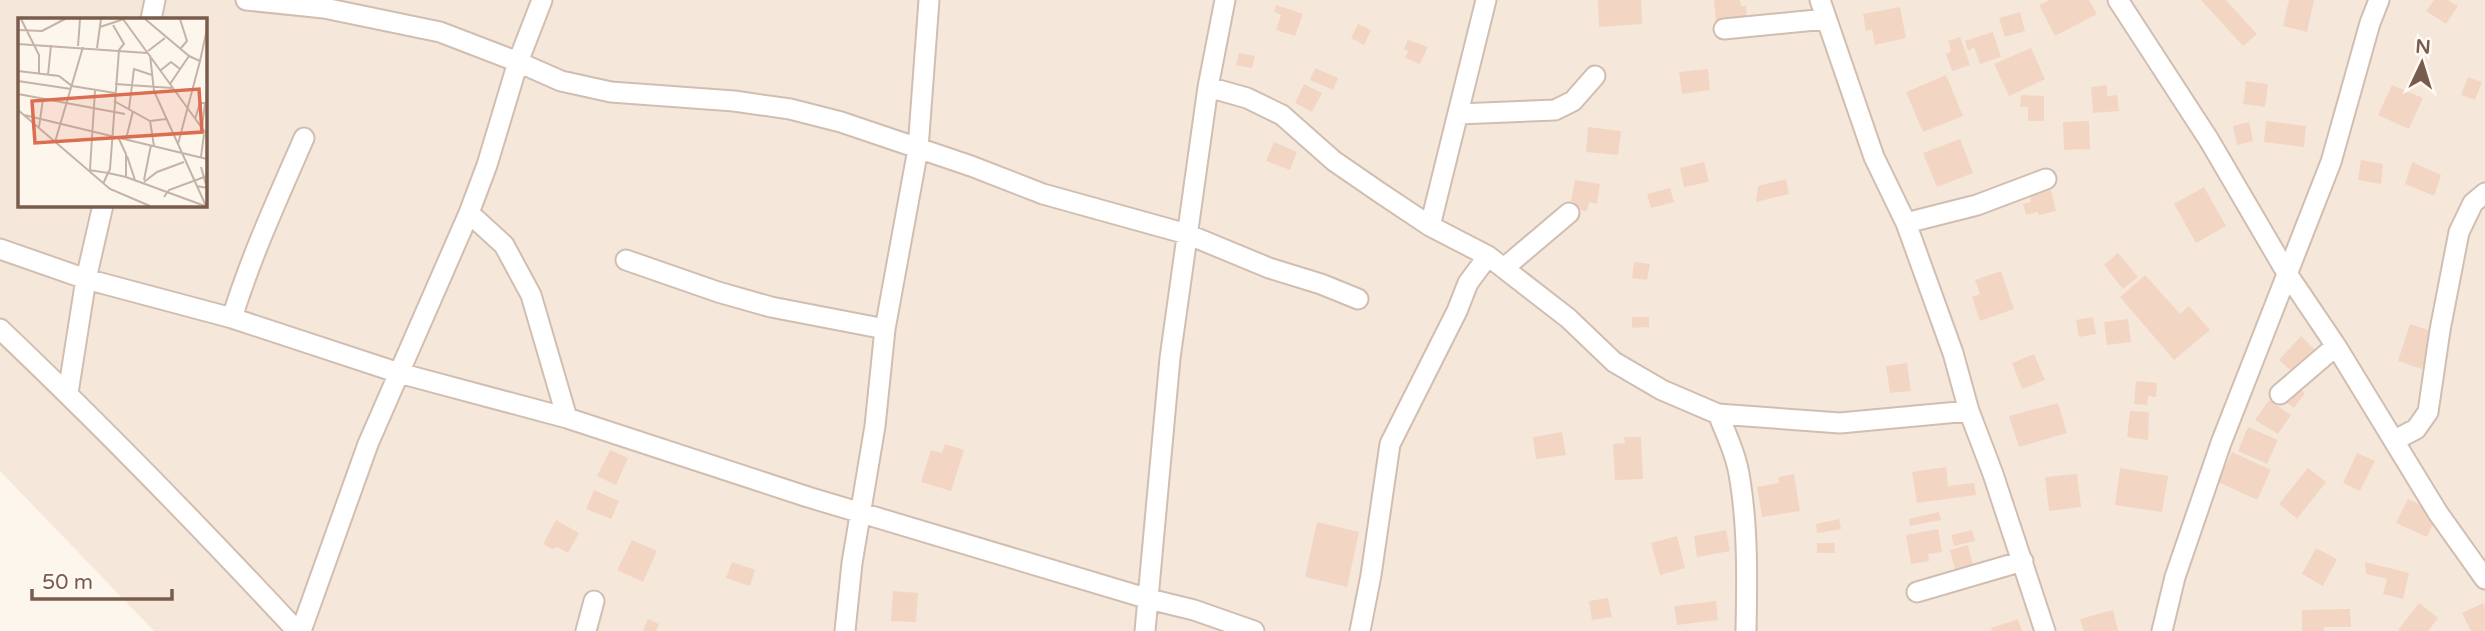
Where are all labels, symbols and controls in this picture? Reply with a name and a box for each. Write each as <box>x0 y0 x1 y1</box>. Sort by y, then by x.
inset map <box>18 18 206 206</box>
north arrow <box>2387 28 2457 98</box>
text: N <box>2415 36 2431 59</box>
scale bar <box>32 558 172 602</box>
text: 50 m <box>42 570 93 595</box>

